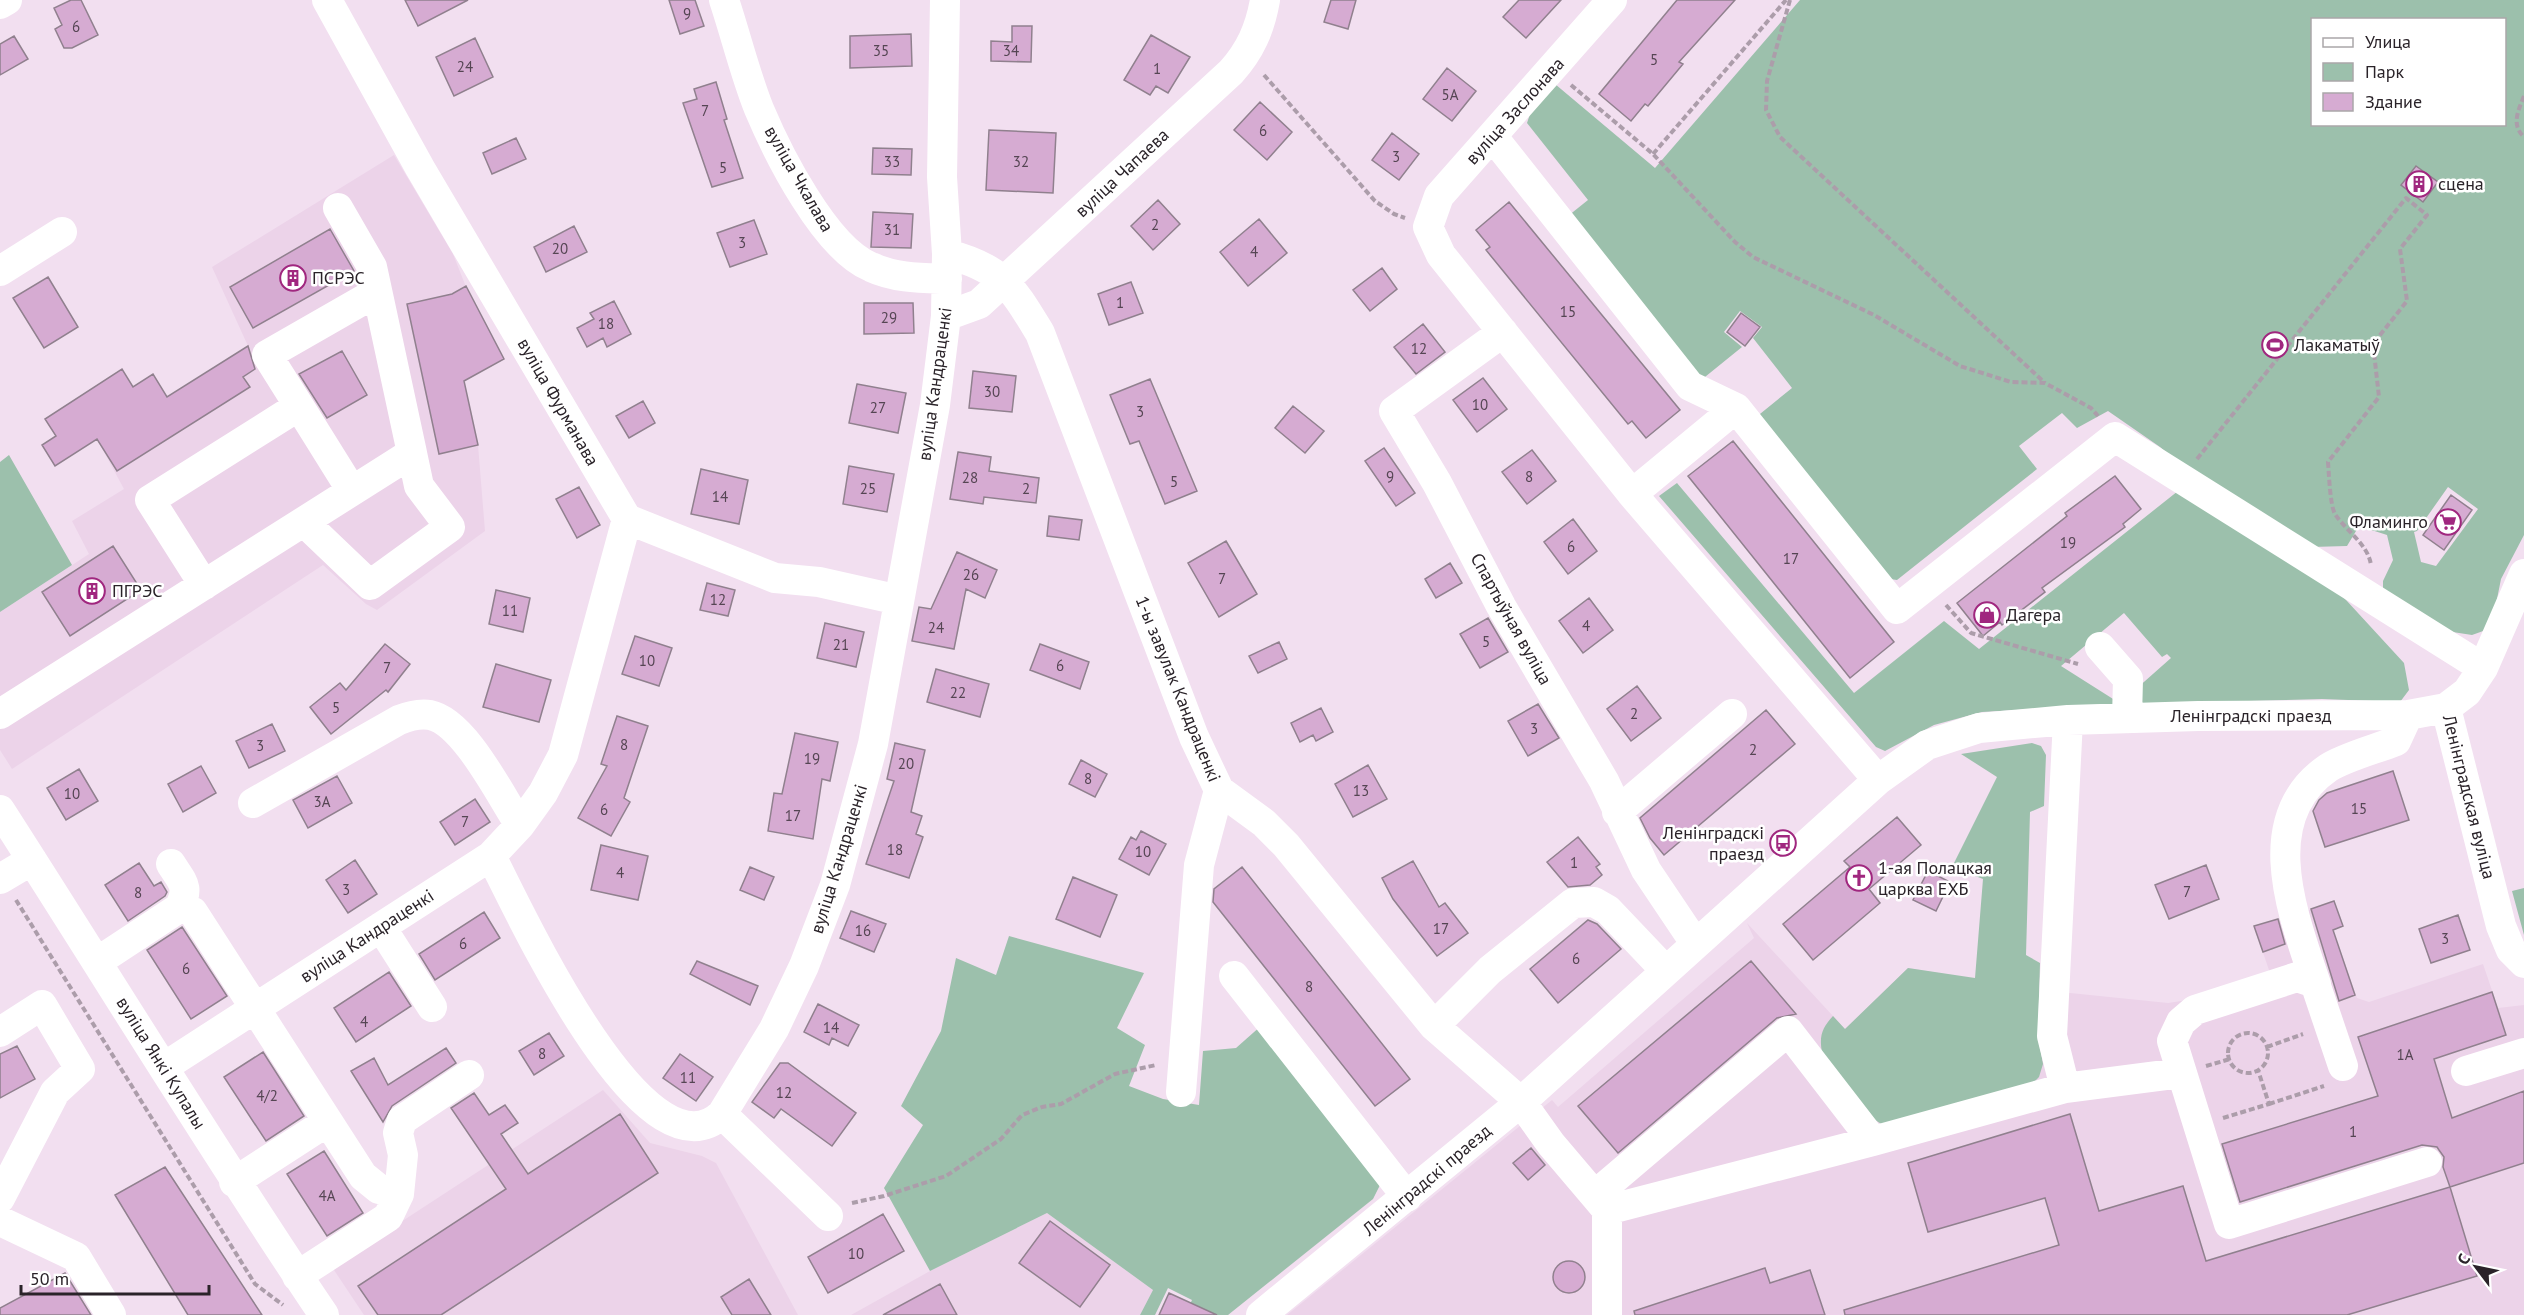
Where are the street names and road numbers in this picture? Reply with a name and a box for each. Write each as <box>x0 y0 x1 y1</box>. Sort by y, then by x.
street label: вуліца Заслонава <box>1460 52 1569 169</box>
street label: вуліца Чкалава <box>760 122 839 236</box>
street label: вуліца Чапаева <box>1070 123 1173 222</box>
street label: вуліца Кандраценкі <box>912 306 957 462</box>
street label: вуліца Фурманава <box>513 334 604 470</box>
street label: Спартыўная вуліца <box>1466 549 1557 689</box>
street label: 1-ы завулак Кандраценкі <box>1131 592 1226 785</box>
street label: Ленінградскі праезд <box>2169 704 2332 727</box>
street label: Ленінградская вуліца <box>2438 711 2501 881</box>
street label: вуліца Кандраценкі <box>805 781 872 936</box>
street label: вуліца Кандраценкі <box>296 884 438 987</box>
street label: вуліца Янкі Купалы <box>111 992 211 1133</box>
street label: Ленінградскі праезд <box>1357 1119 1496 1241</box>

